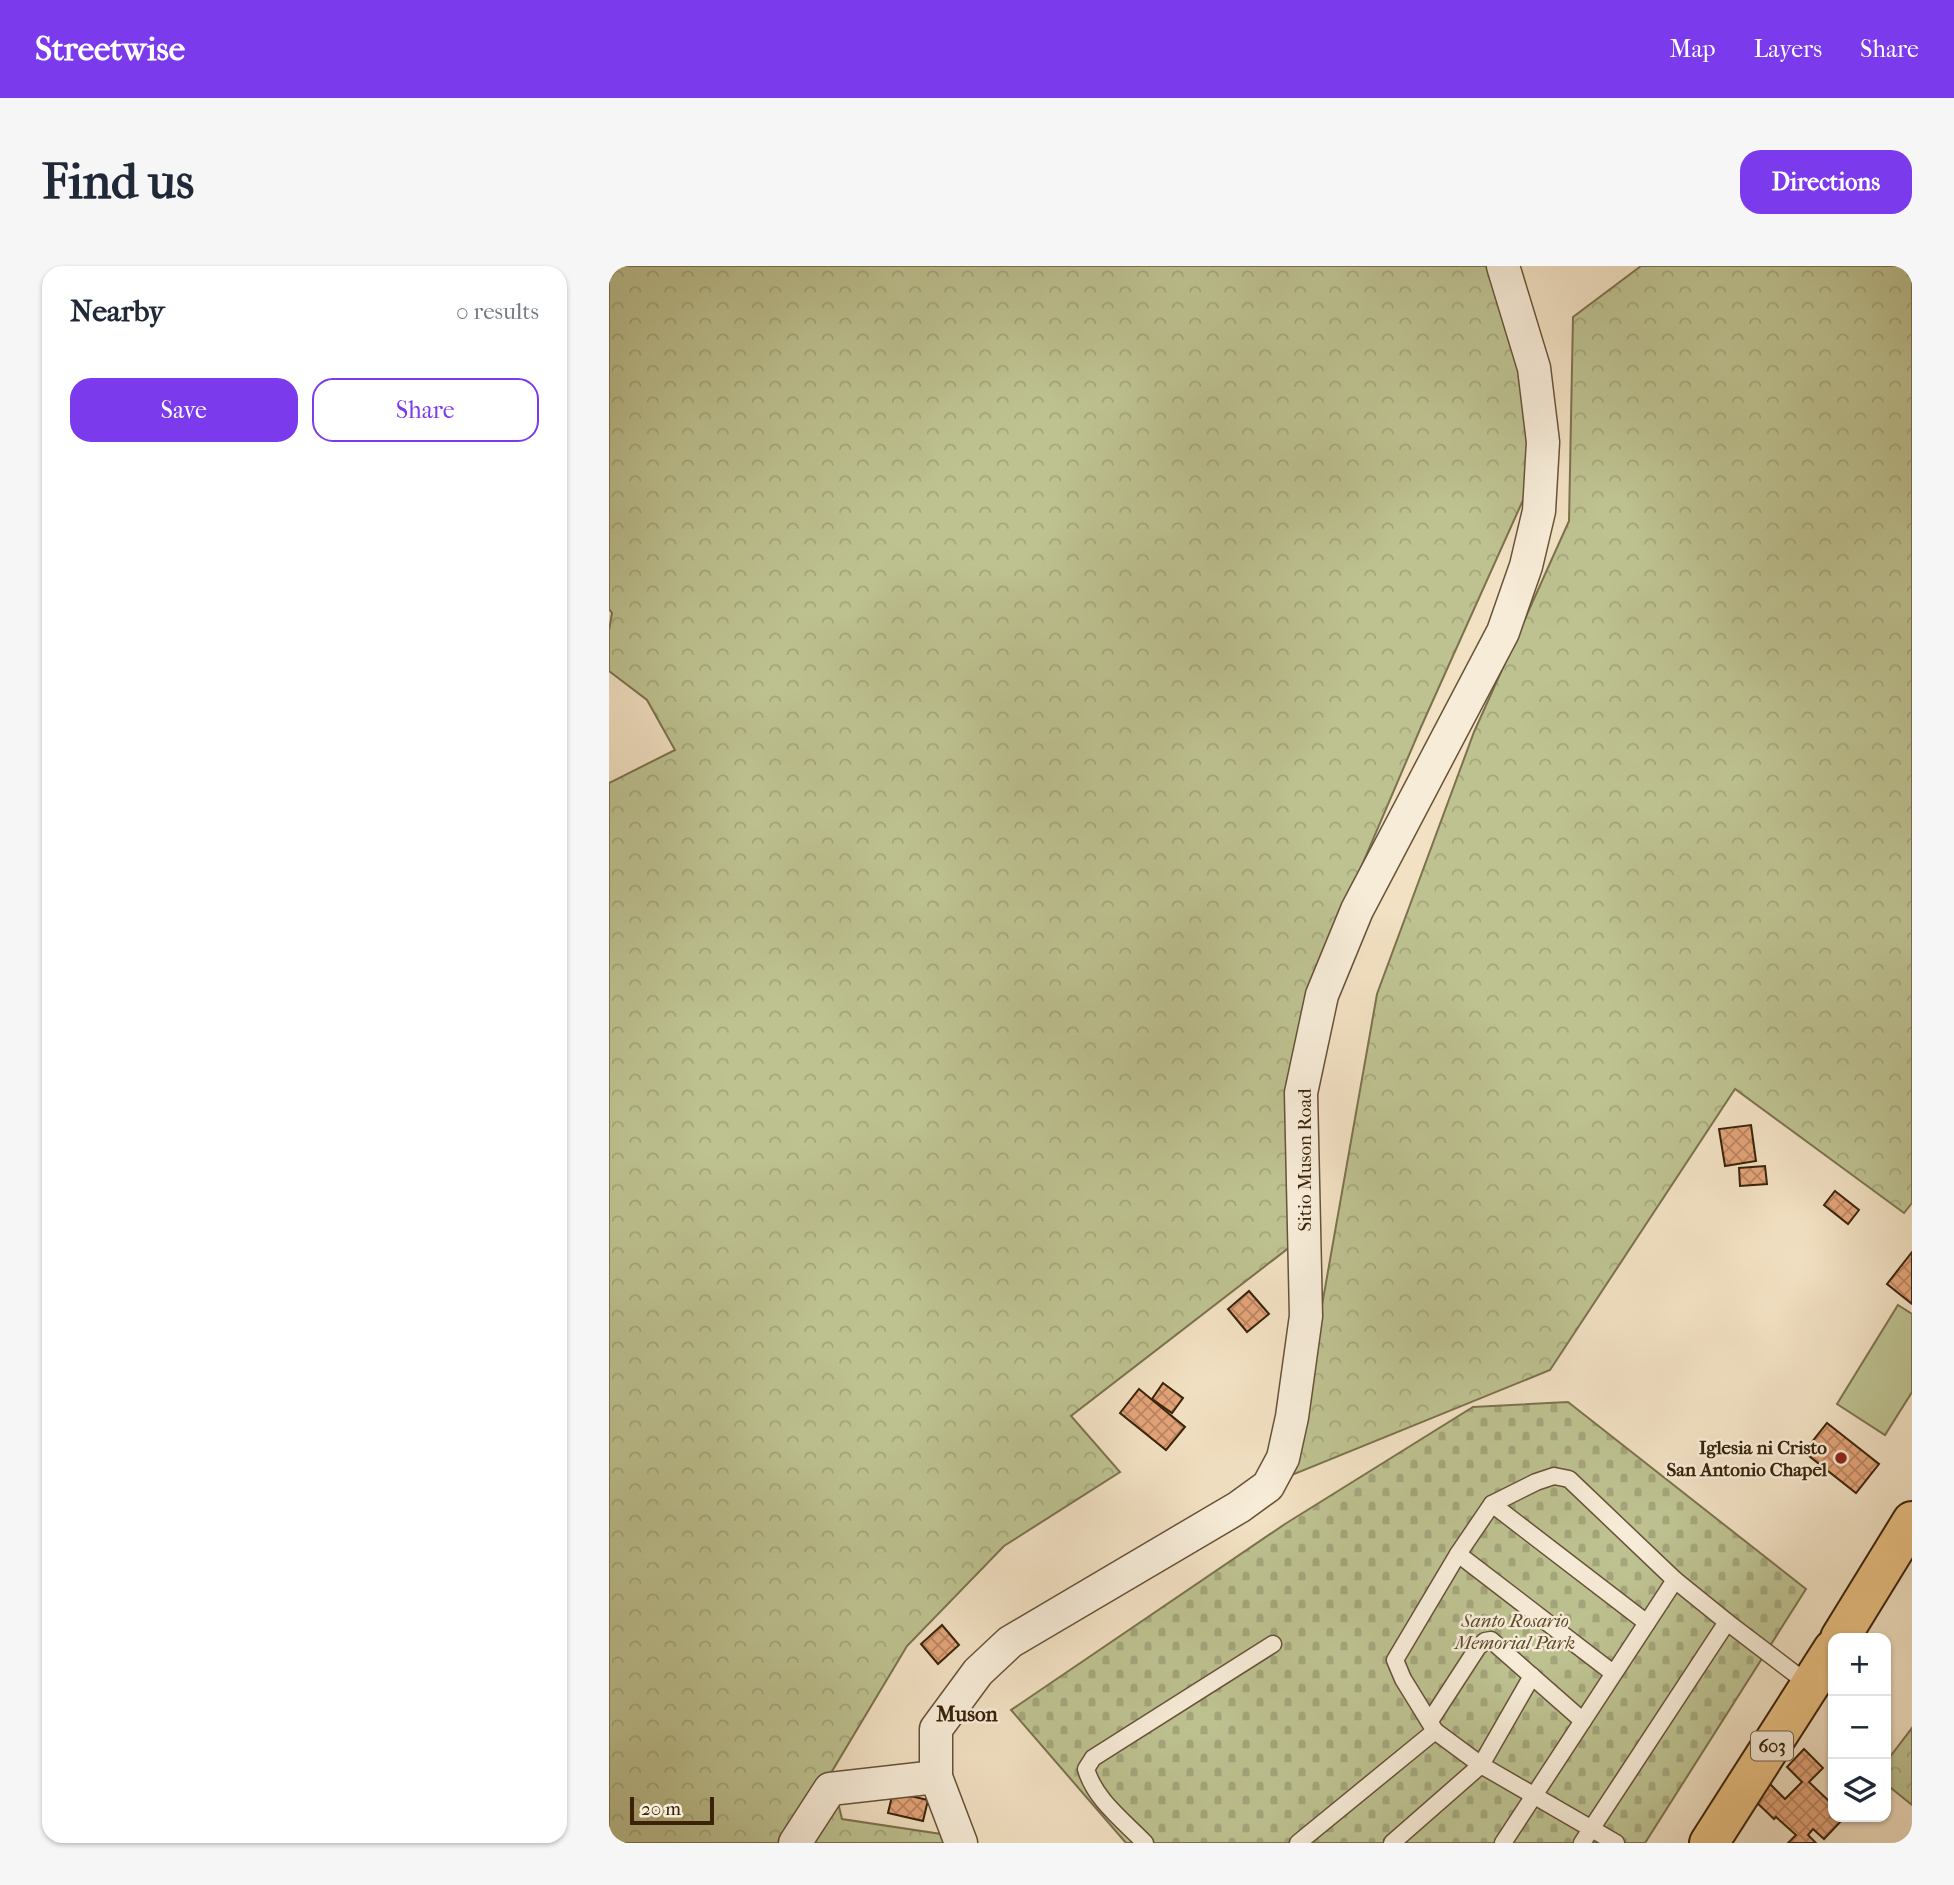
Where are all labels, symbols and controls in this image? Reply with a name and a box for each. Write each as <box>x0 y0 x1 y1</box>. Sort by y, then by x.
text: Streetwise <box>35 30 185 69</box>
text: Map <box>1670 35 1716 63</box>
text: Layers <box>1754 35 1822 63</box>
text: Share <box>1860 35 1919 63</box>
button: Directions <box>1740 150 1912 214</box>
text: Find us <box>42 153 194 211</box>
text: Nearby <box>70 294 165 329</box>
text: 0 results <box>456 298 539 325</box>
button: Save <box>70 378 298 442</box>
button: Share <box>312 378 539 442</box>
street label: Sitio Muson Road <box>1294 1088 1316 1232</box>
place label: Iglesia ni Cristo San Antonio Chapel <box>1666 1437 1828 1481</box>
marker: Iglesia ni Cristo San Antonio Chapel <box>1833 1450 1849 1466</box>
park label: Santo Rosario Memorial Park <box>1453 1610 1575 1654</box>
map controls <box>1828 1633 1891 1822</box>
button: + <box>1828 1633 1891 1696</box>
button: − <box>1828 1696 1891 1759</box>
district label: Muson <box>935 1702 998 1726</box>
road number: 603 <box>1751 1731 1793 1760</box>
button: layers <box>1828 1759 1891 1822</box>
scale bar <box>630 1794 714 1826</box>
text: 20 m <box>641 1798 681 1820</box>

